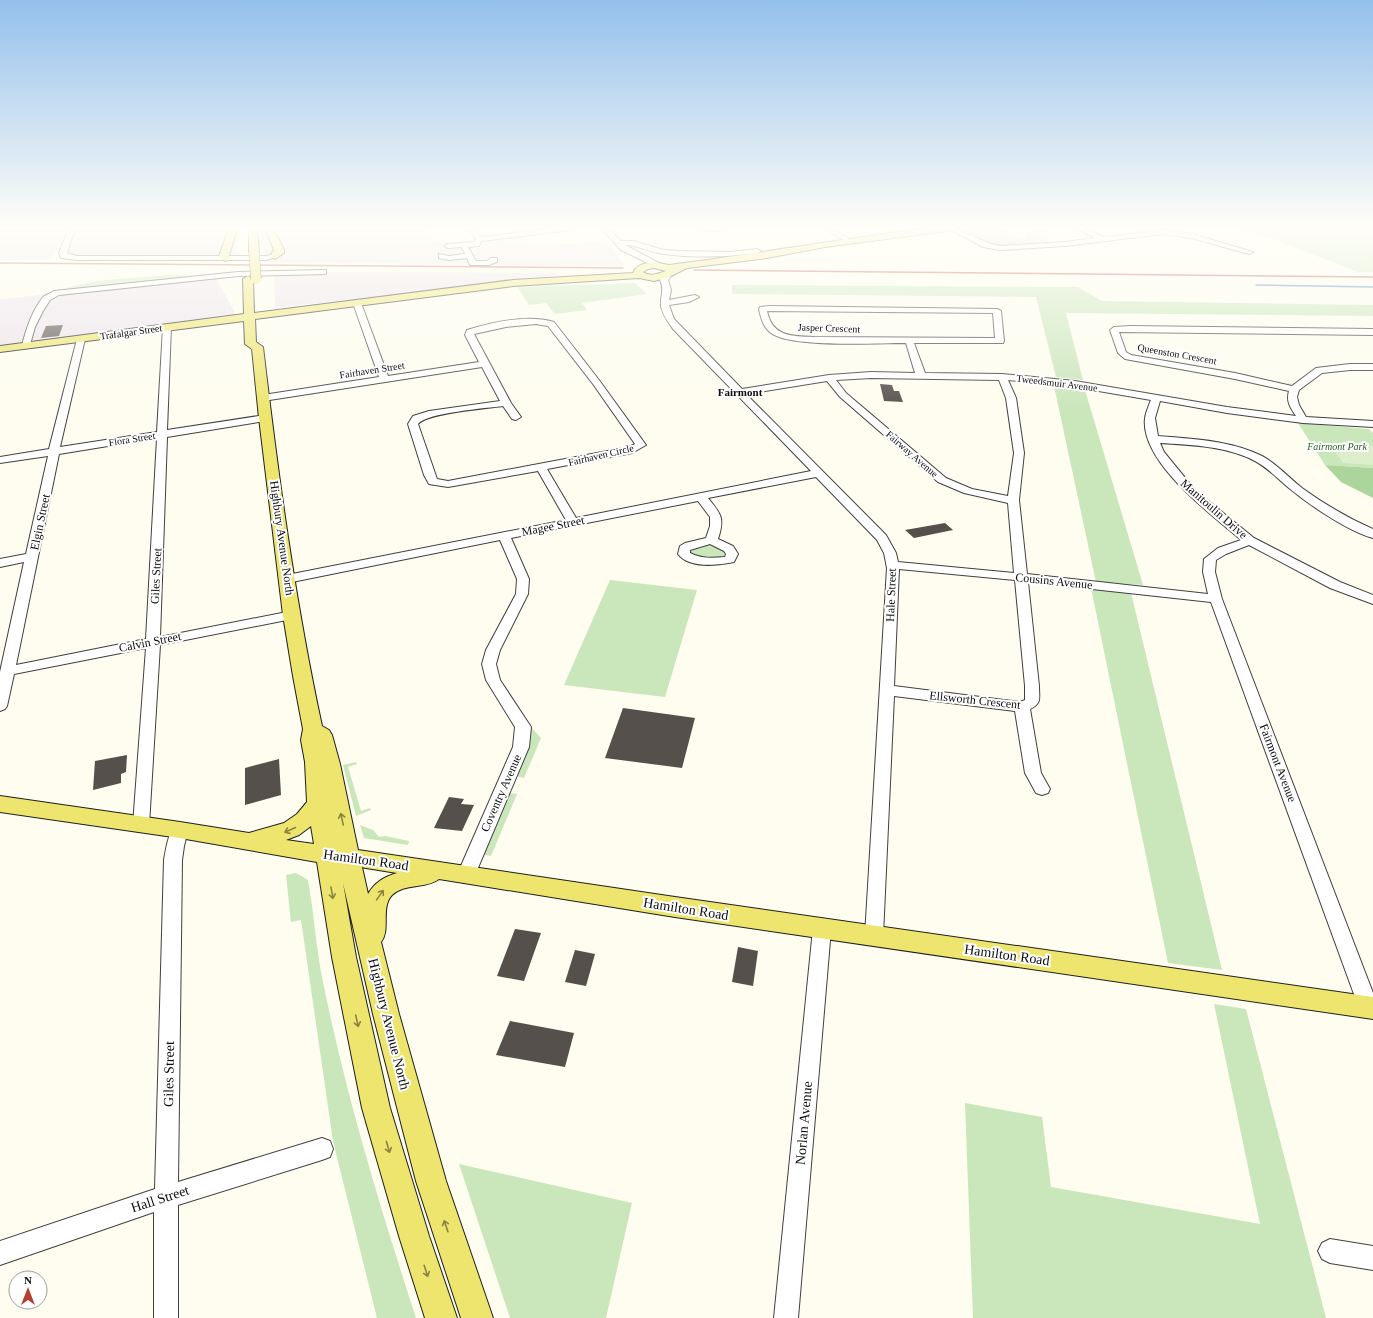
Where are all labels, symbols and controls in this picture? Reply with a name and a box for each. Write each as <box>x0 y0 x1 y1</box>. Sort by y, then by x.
street label: Jasper Crescent <box>798 321 861 335</box>
street label: Trafalgar Street <box>99 322 163 342</box>
street label: Queenston Crescent <box>1137 342 1218 366</box>
street label: Fairhaven Street <box>339 359 406 381</box>
street label: Tweedsmuir Avenue <box>1016 373 1099 393</box>
district label: Fairmont <box>718 386 763 398</box>
street label: Fairway Avenue <box>884 429 941 480</box>
street label: Flora Street <box>108 430 156 448</box>
park label: Fairmont Park <box>1306 441 1367 452</box>
street label: Fairhaven Circle <box>567 442 635 468</box>
street label: Manitoulin Drive <box>1178 476 1250 542</box>
street label: Highbury Avenue North <box>267 480 297 596</box>
street label: Elgin Street <box>27 492 53 551</box>
street label: Magee Street <box>520 513 586 539</box>
street label: Giles Street <box>148 547 164 604</box>
street label: Hale Street <box>883 567 899 622</box>
street label: Cousins Avenue <box>1015 570 1093 592</box>
street label: Calvin Street <box>118 629 183 655</box>
street label: Ellsworth Crescent <box>929 688 1022 712</box>
street label: Fairmont Avenue <box>1257 722 1299 804</box>
street label: Coventry Avenue <box>478 752 524 834</box>
one-way arrow <box>337 813 345 826</box>
one-way arrow <box>284 827 296 834</box>
street label: Hamilton Road <box>322 847 410 873</box>
one-way arrow <box>329 886 337 899</box>
one-way arrow <box>376 890 384 901</box>
street label: Hamilton Road <box>642 895 730 923</box>
street label: Hamilton Road <box>963 942 1051 968</box>
street label: Highbury Avenue North <box>365 957 413 1091</box>
one-way arrow <box>353 1014 361 1027</box>
street label: Giles Street <box>161 1041 177 1107</box>
street label: Norlan Avenue <box>793 1080 815 1166</box>
one-way arrow <box>385 1140 392 1153</box>
street label: Hall Street <box>129 1183 191 1215</box>
one-way arrow <box>441 1220 449 1232</box>
one-way arrow <box>422 1265 430 1277</box>
north arrow <box>8 1270 48 1310</box>
text: N <box>24 1274 32 1286</box>

